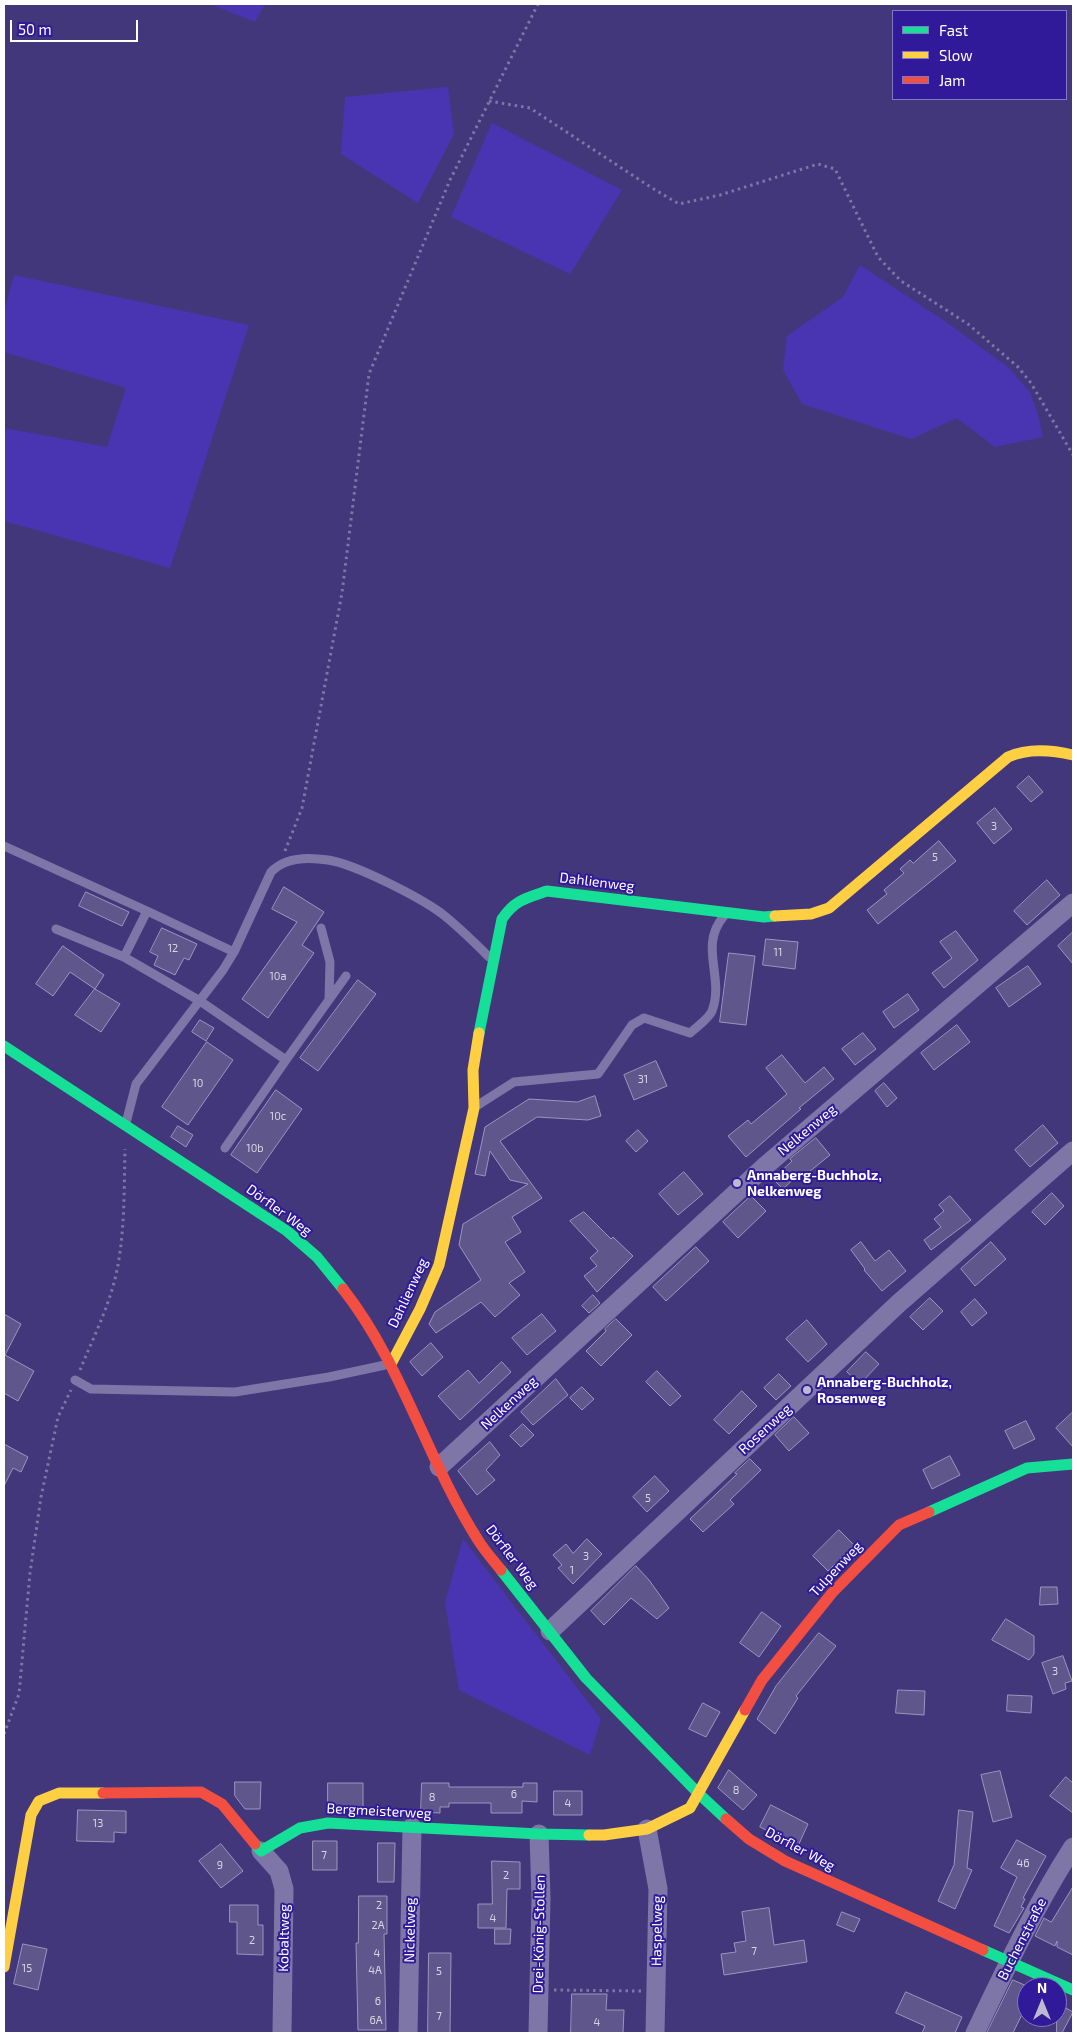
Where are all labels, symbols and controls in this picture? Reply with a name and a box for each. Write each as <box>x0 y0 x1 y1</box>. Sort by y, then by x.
scale bar <box>12 10 140 42</box>
legend <box>892 10 1067 100</box>
text: 50 m <box>18 20 52 38</box>
text: Fast <box>939 21 968 39</box>
text: Slow <box>939 46 973 64</box>
text: Jam <box>939 71 965 89</box>
house number: 3 <box>991 819 997 833</box>
house number: 5 <box>932 850 938 864</box>
street label: Dahlienweg <box>559 869 635 895</box>
house number: 12 <box>168 941 178 955</box>
house number: 11 <box>774 945 782 959</box>
house number: 10a <box>269 969 287 983</box>
house number: 31 <box>638 1072 648 1086</box>
house number: 10 <box>192 1076 204 1090</box>
street label: Nelkenweg <box>774 1101 840 1159</box>
house number: 10c <box>270 1109 286 1123</box>
house number: 10b <box>246 1141 264 1155</box>
place label: Annaberg-Buchholz, Nelkenweg <box>747 1167 882 1200</box>
marker: Annaberg-Buchholz, Nelkenweg <box>731 1177 743 1189</box>
street label: Dörfler Weg <box>243 1181 315 1239</box>
street label: Dahlienweg <box>384 1255 432 1331</box>
street label: Nelkenweg <box>477 1373 541 1433</box>
place label: Annaberg-Buchholz, Rosenweg <box>817 1374 952 1406</box>
marker: Annaberg-Buchholz, Rosenweg <box>801 1384 813 1396</box>
street label: Rosenweg <box>735 1400 795 1458</box>
house number: 5 <box>645 1491 651 1505</box>
street label: Dörfler Weg <box>482 1521 542 1593</box>
street label: Tulpenweg <box>806 1538 866 1600</box>
house number: 3 <box>583 1549 589 1563</box>
house number: 1 <box>570 1563 574 1577</box>
house number: 3 <box>1052 1664 1058 1678</box>
house number: 8 <box>733 1783 739 1797</box>
house number: 6 <box>511 1787 517 1801</box>
house number: 8 <box>429 1790 435 1804</box>
house number: 4 <box>565 1796 571 1810</box>
street label: Bergmeisterweg <box>326 1800 432 1822</box>
house number: 13 <box>93 1816 103 1830</box>
street label: Dörfler Weg <box>762 1824 838 1874</box>
house number: 7 <box>321 1848 327 1862</box>
house number: 46 <box>1016 1856 1030 1870</box>
house number: 9 <box>217 1858 223 1872</box>
house number: 2 <box>503 1868 509 1882</box>
street label: Drei-König-Stollen <box>530 1875 548 1993</box>
street label: Buchenstraße <box>994 1895 1050 1983</box>
street label: Haspelweg <box>648 1896 666 1966</box>
street label: Nickelweg <box>401 1897 419 1963</box>
house number: 2 <box>376 1898 382 1912</box>
street label: Kobaltweg <box>275 1904 293 1972</box>
house number: 4 <box>490 1911 496 1925</box>
house number: 2A <box>371 1918 385 1932</box>
house number: 2 <box>249 1933 255 1947</box>
house number: 7 <box>751 1944 757 1958</box>
house number: 4 <box>374 1946 380 1960</box>
house number: 15 <box>22 1961 32 1975</box>
house number: 4A <box>368 1963 382 1977</box>
house number: 5 <box>436 1964 442 1978</box>
north arrow <box>1017 1977 1067 2027</box>
text: N <box>1037 1979 1047 1996</box>
house number: 6 <box>375 1994 381 2008</box>
house number: 7 <box>436 2009 442 2023</box>
house number: 6A <box>369 2013 383 2027</box>
house number: 4 <box>594 2015 600 2029</box>

